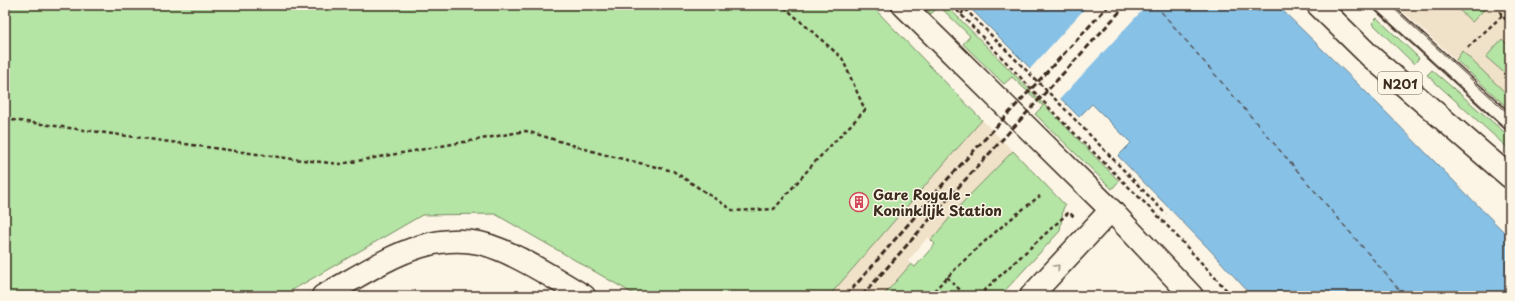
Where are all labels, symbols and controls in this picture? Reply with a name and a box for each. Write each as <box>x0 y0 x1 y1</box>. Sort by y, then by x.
road number: N201 <box>1378 72 1422 94</box>
place label: Gare Royale - Koninklijk Station <box>873 184 1002 221</box>
building icon: Gare Royale - Koninklijk Station <box>848 191 870 213</box>
one-way arrow <box>1053 265 1060 272</box>

